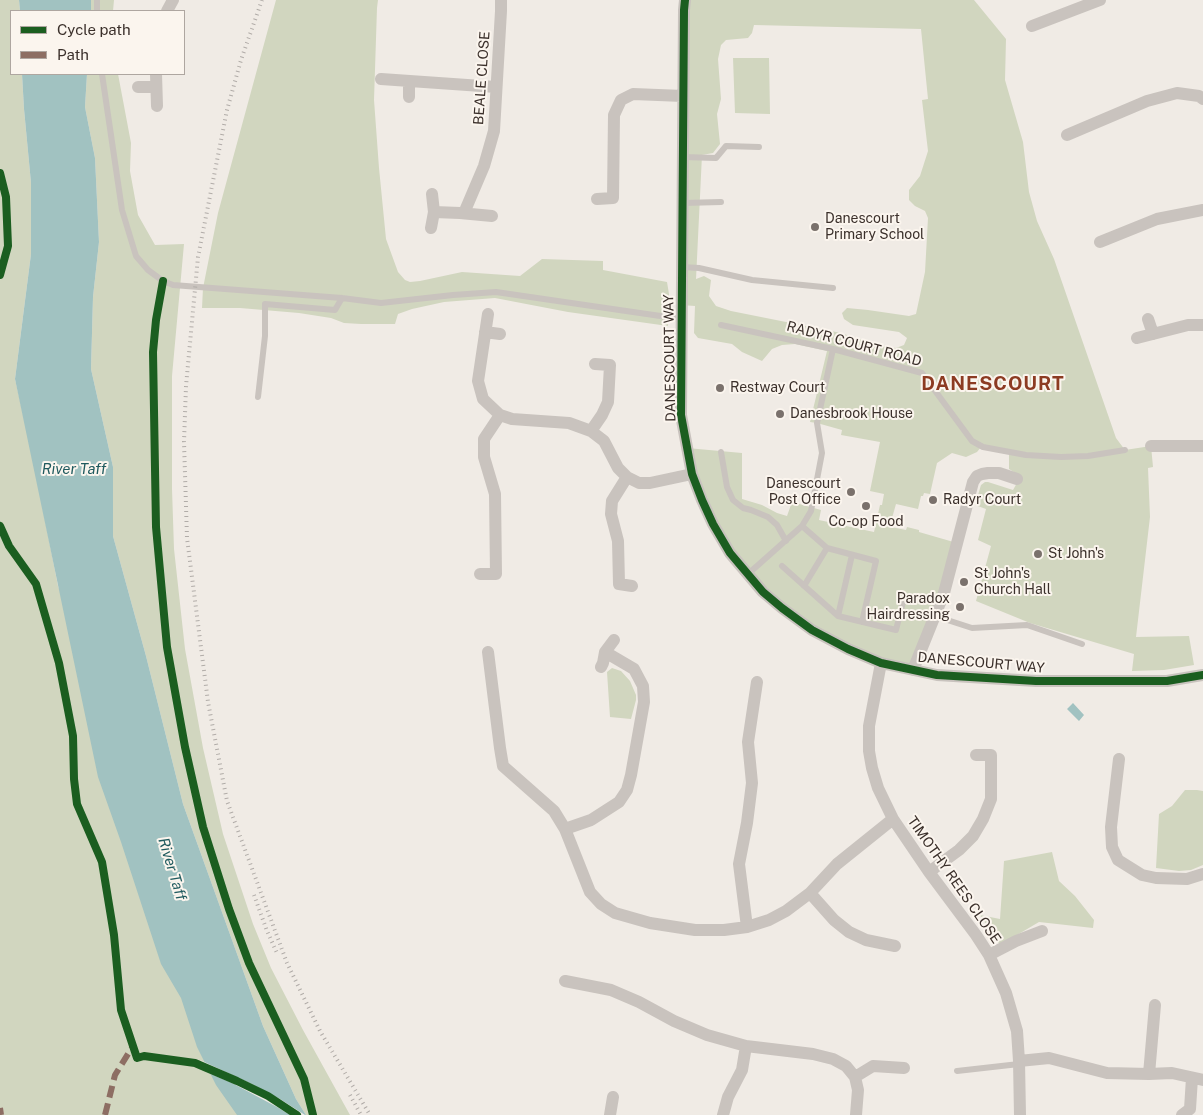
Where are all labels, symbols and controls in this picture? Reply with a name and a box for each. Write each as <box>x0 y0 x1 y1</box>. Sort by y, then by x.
legend <box>10 10 185 75</box>
text: Cycle path <box>57 21 131 38</box>
street label: BEALE CLOSE <box>470 31 494 125</box>
text: Path <box>57 46 89 63</box>
place label: Danescourt Primary School <box>825 211 924 243</box>
marker: Danescourt Primary School <box>809 221 821 233</box>
street label: DANESCOURT WAY <box>660 294 680 422</box>
street label: RADYR COURT ROAD <box>785 318 923 370</box>
district label: DANESCOURT <box>920 373 1066 395</box>
place label: Restway Court <box>730 380 825 396</box>
marker: Restway Court <box>714 382 726 394</box>
place label: Danesbrook House <box>790 406 913 422</box>
marker: Danesbrook House <box>774 408 786 420</box>
water label: River Taff <box>42 460 106 478</box>
place label: Danescourt Post Office <box>766 476 841 508</box>
marker: Danescourt Post Office <box>845 486 857 498</box>
place label: Radyr Court <box>943 492 1021 508</box>
marker: Radyr Court <box>927 494 939 506</box>
marker: Co-op Food <box>860 500 872 512</box>
place label: Co-op Food <box>828 514 904 530</box>
place label: St John's <box>1048 546 1104 562</box>
marker: St John's <box>1032 548 1044 560</box>
place label: St John's Church Hall <box>974 566 1051 598</box>
marker: St John's Church Hall <box>958 576 970 588</box>
place label: Paradox Hairdressing <box>866 591 950 624</box>
marker: Paradox Hairdressing <box>954 601 966 613</box>
street label: DANESCOURT WAY <box>917 649 1045 677</box>
street label: TIMOTHY REES CLOSE <box>904 813 1004 947</box>
water label: River Taff <box>154 836 190 902</box>

